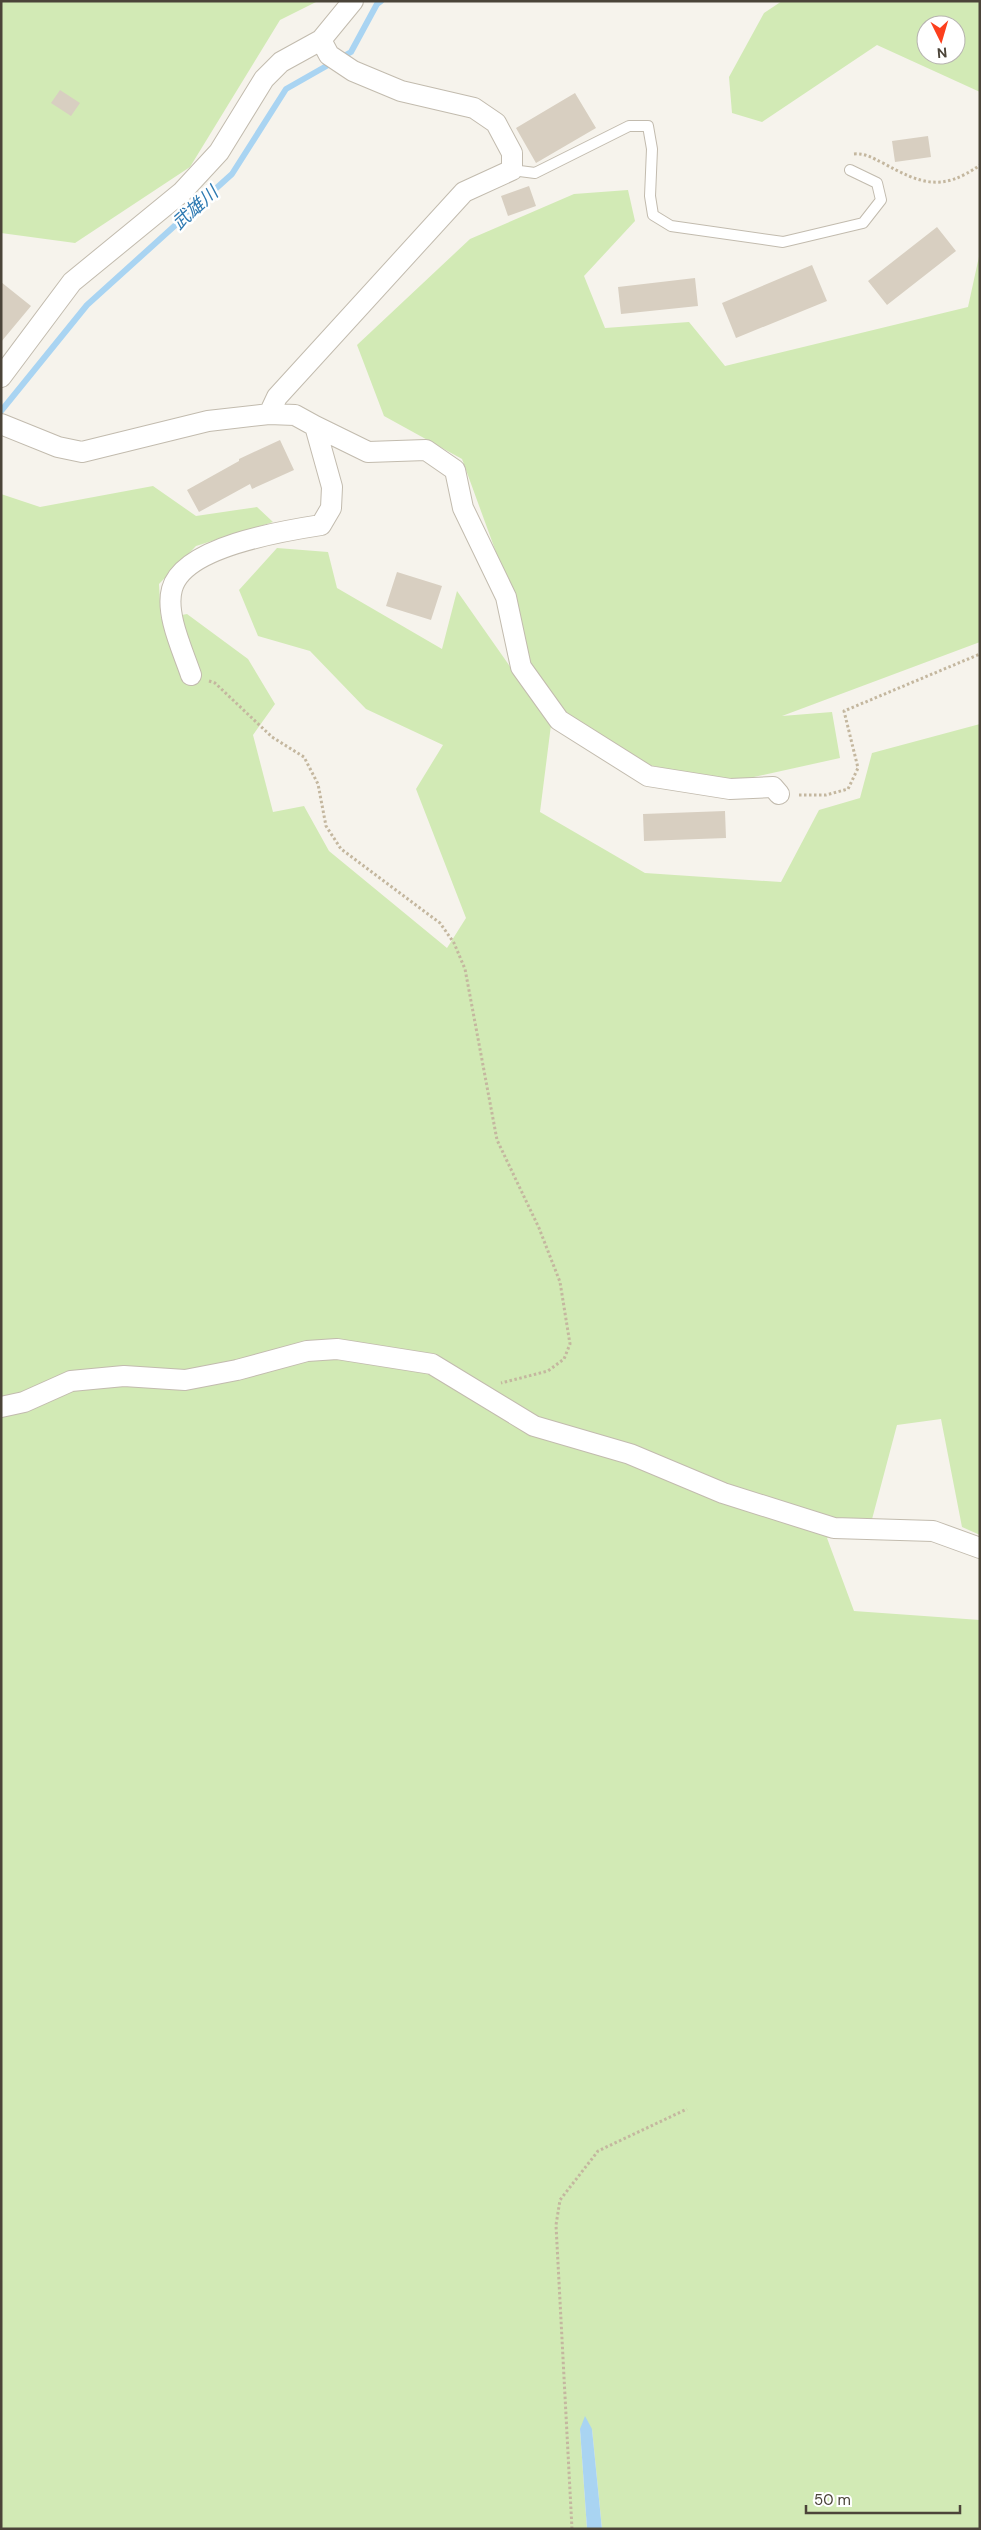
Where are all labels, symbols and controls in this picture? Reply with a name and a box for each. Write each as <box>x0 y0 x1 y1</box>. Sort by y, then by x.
north arrow <box>916 15 966 65</box>
text: N <box>936 44 948 62</box>
water label: 武雄川 <box>167 180 225 235</box>
scale bar <box>806 2482 960 2514</box>
text: 50 m <box>814 2490 851 2510</box>

